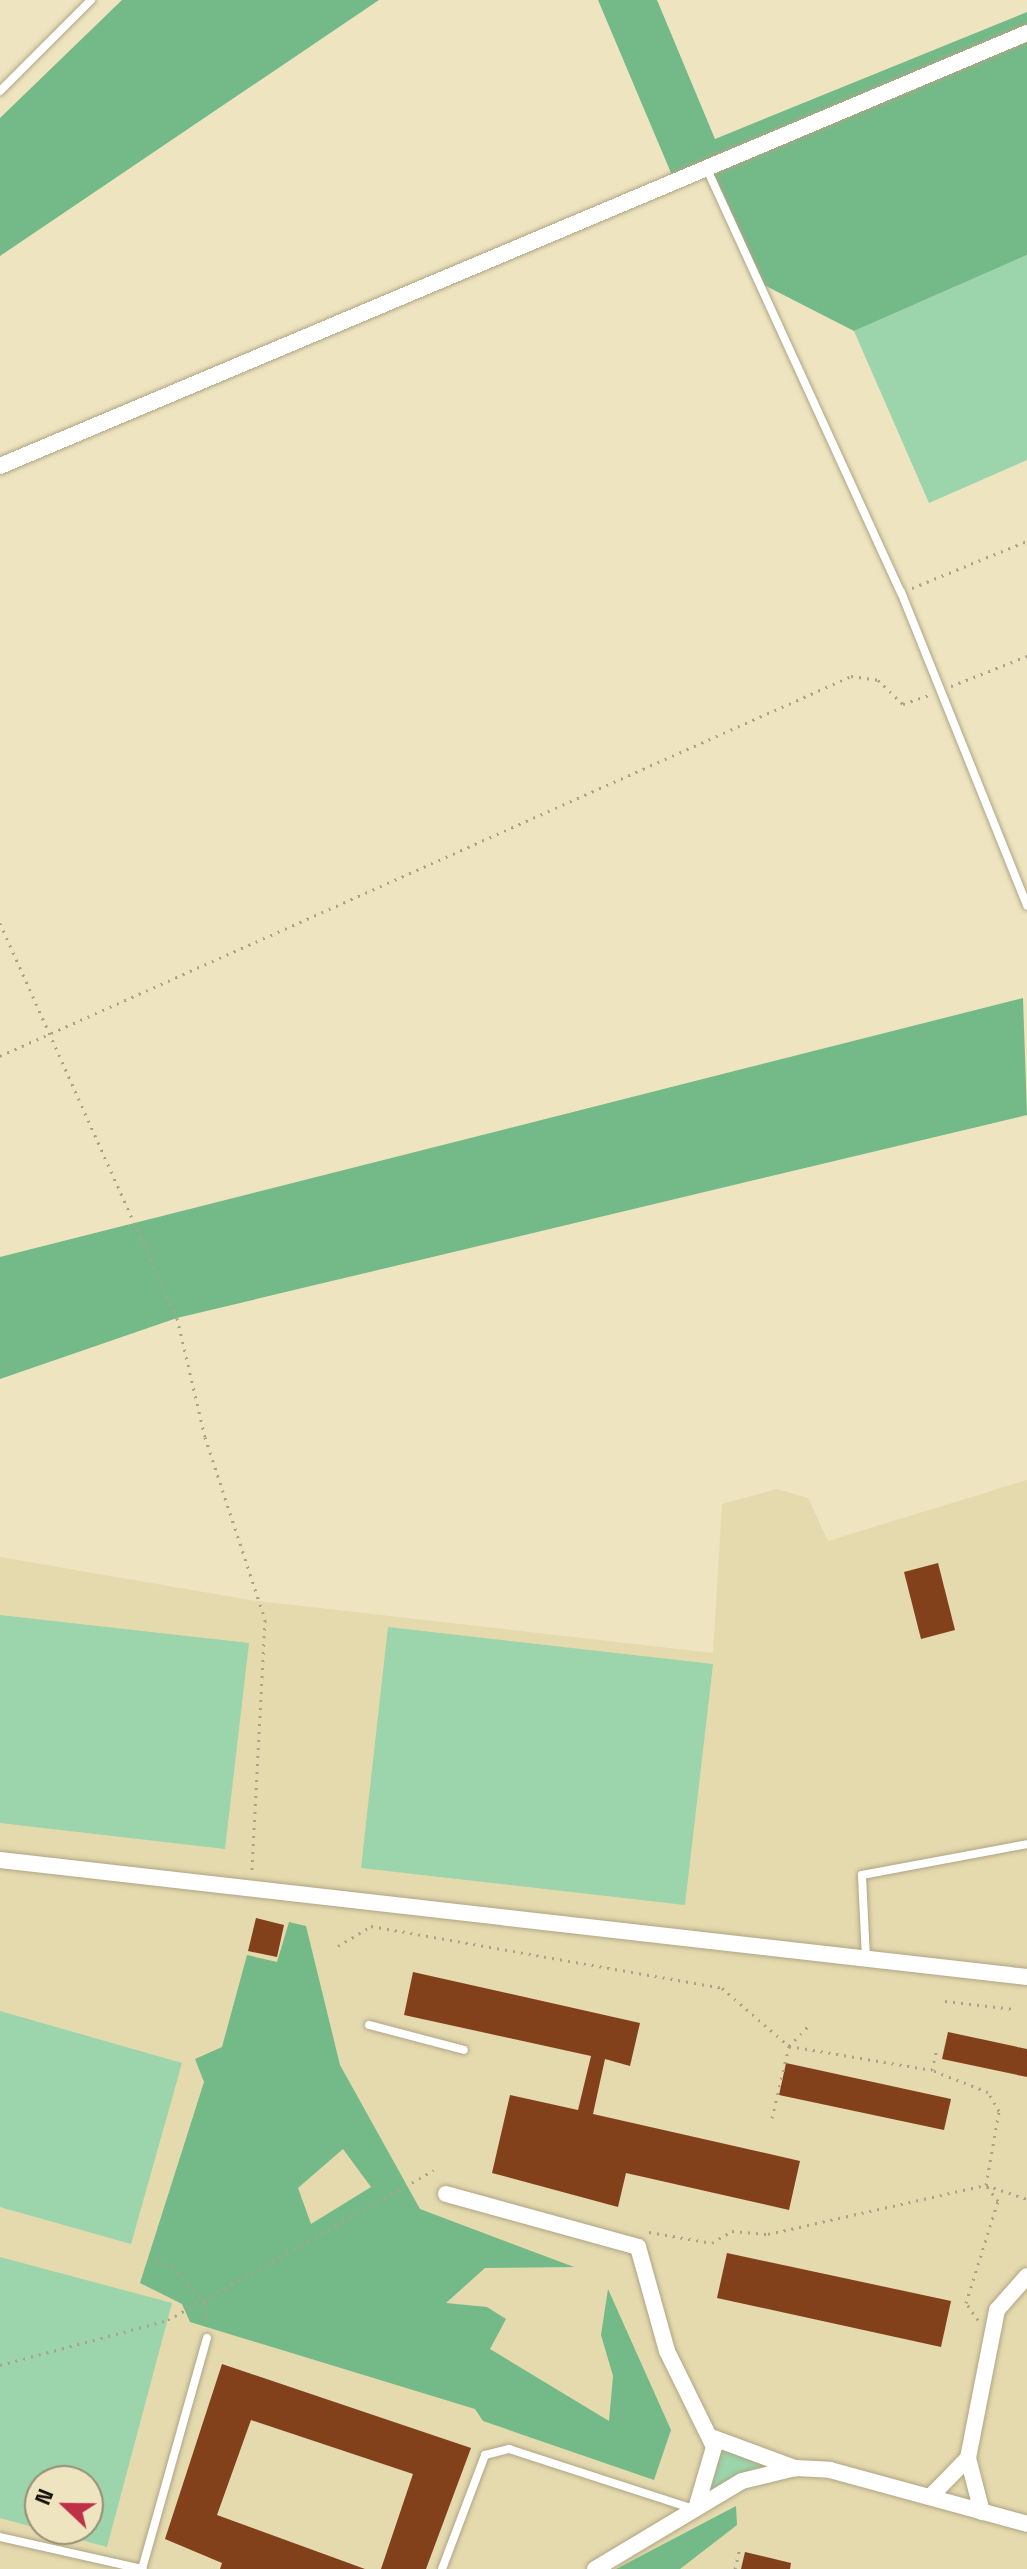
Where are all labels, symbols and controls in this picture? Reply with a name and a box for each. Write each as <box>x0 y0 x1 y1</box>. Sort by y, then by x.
north arrow <box>24 2465 104 2545</box>
text: N <box>28 2485 59 2509</box>

